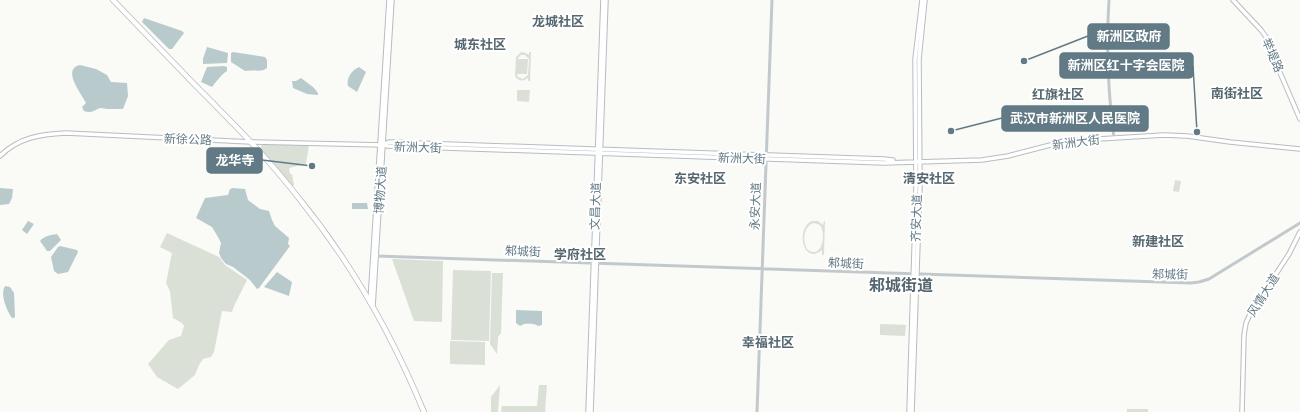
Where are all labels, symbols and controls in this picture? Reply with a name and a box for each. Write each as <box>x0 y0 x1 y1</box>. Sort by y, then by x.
district label: 龙城社区 <box>532 13 584 29</box>
callout: 新洲区政府 <box>1088 24 1169 49</box>
text: 新洲区政府 <box>1096 28 1162 44</box>
street label: 举堤路 <box>1259 35 1287 75</box>
district label: 城东社区 <box>454 36 506 52</box>
callout: 新洲区红十字会医院 <box>1060 53 1193 78</box>
text: 新洲区红十字会医院 <box>1067 57 1185 73</box>
district label: 南街社区 <box>1211 85 1263 101</box>
district label: 红旗社区 <box>1032 86 1084 102</box>
callout: 武汉市新洲区人民医院 <box>1002 106 1148 131</box>
text: 武汉市新洲区人民医院 <box>1010 110 1140 126</box>
street label: 新徐公路 <box>164 131 212 147</box>
street label: 新洲大街 <box>1051 132 1101 152</box>
street label: 新洲大街 <box>394 139 442 155</box>
callout: 龙华寺 <box>207 148 262 173</box>
street label: 新洲大街 <box>718 150 766 166</box>
text: 龙华寺 <box>215 152 255 168</box>
street label: 博物大道 <box>371 166 389 214</box>
district label: 东安社区 <box>674 170 726 186</box>
district label: 清安社区 <box>903 170 955 186</box>
street label: 文昌大道 <box>587 182 603 230</box>
street label: 永安大道 <box>747 182 763 230</box>
street label: 齐安大道 <box>908 194 924 242</box>
district label: 新建社区 <box>1132 233 1184 249</box>
street label: 邾城街 <box>505 243 541 259</box>
district label: 学府社区 <box>554 246 606 262</box>
street label: 邾城街 <box>828 255 864 271</box>
street label: 邾城街 <box>1152 266 1188 282</box>
street label: 风情大道 <box>1244 271 1282 319</box>
district label: 邾城街道 <box>869 276 933 295</box>
district label: 幸福社区 <box>742 334 794 350</box>

